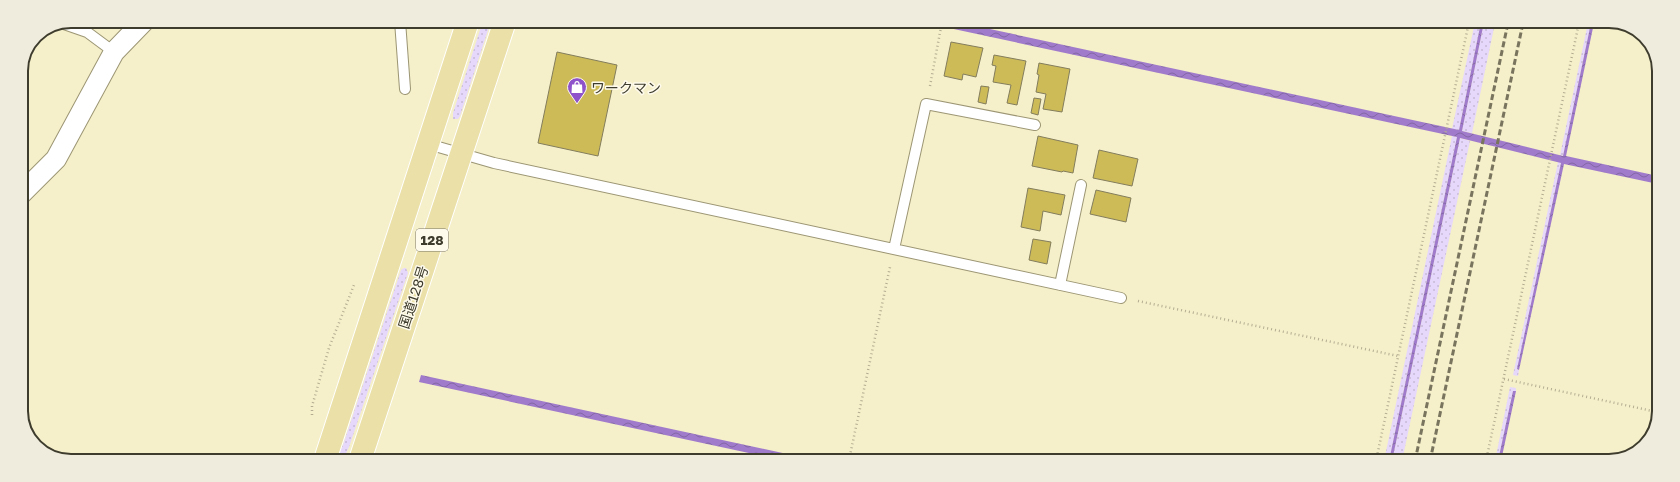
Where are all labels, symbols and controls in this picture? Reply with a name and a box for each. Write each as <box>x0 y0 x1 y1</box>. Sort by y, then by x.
shop icon: ワークマン <box>566 76 588 104</box>
place label: ワークマン <box>591 79 661 96</box>
road number: 128 <box>416 229 448 251</box>
street label: 国道128号 <box>395 263 431 331</box>

